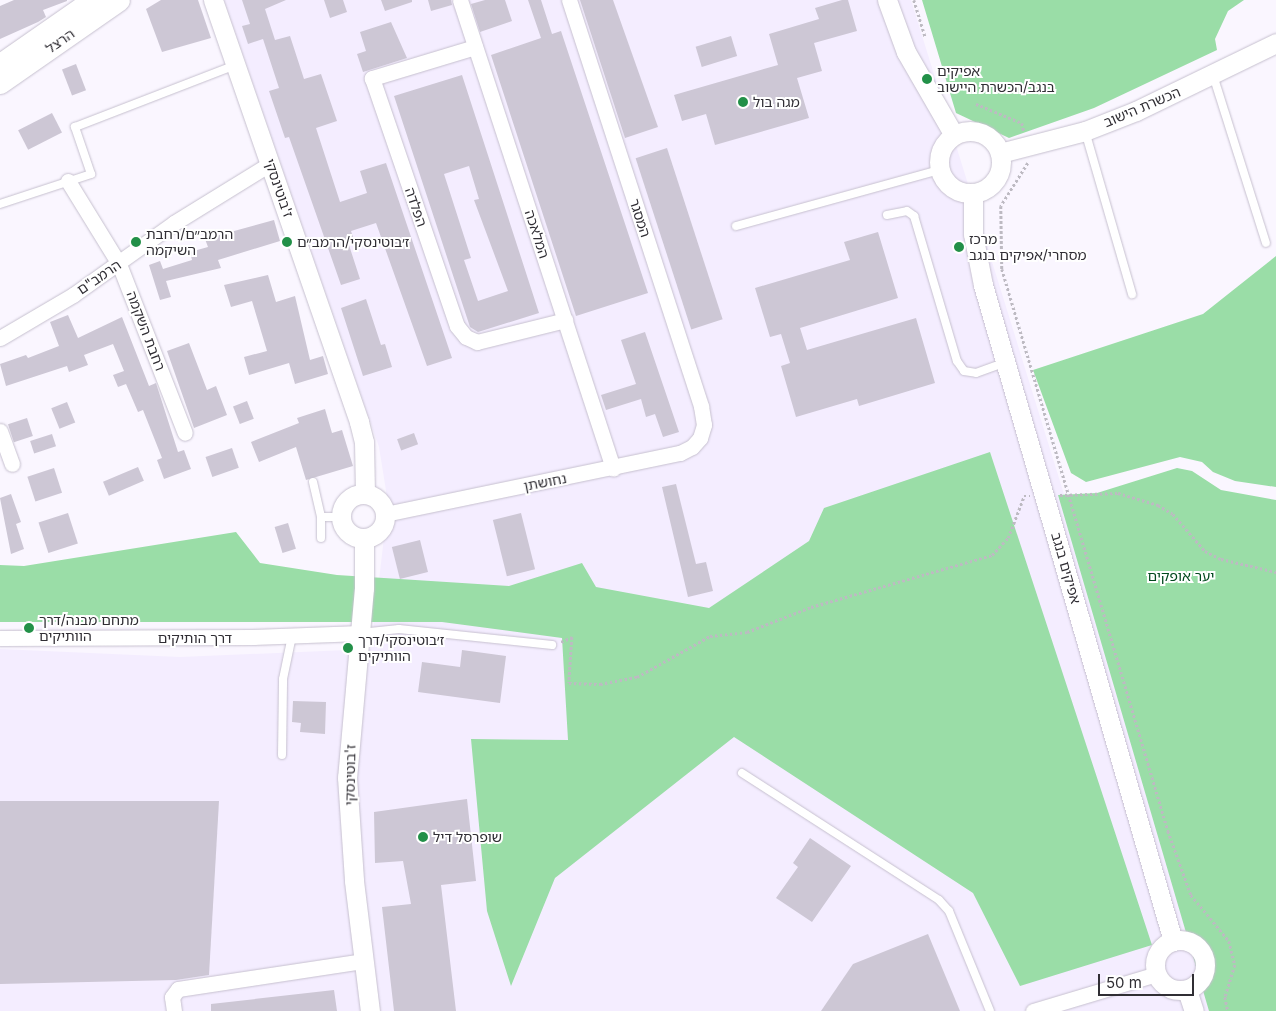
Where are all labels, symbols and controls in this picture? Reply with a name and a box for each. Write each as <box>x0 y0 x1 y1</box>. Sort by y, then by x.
street label: הרצל <box>42 25 78 57</box>
place label: אפיקים בנגב/הכשרת היישוב <box>937 63 1055 95</box>
marker: אפיקים בנגב/הכשרת היישוב <box>921 73 933 85</box>
street label: הכשרת הישוב <box>1101 83 1183 131</box>
place label: מגה בול <box>753 94 800 110</box>
marker: מגה בול <box>737 96 749 108</box>
street label: ז'בוטינסקי <box>261 156 297 220</box>
street label: הפלדה <box>401 185 431 229</box>
street label: המסגר <box>626 197 654 239</box>
street label: המלאכה <box>521 208 553 260</box>
place label: הרמב״ם/רחבת השיקמה <box>146 226 233 258</box>
place label: מרכז מסחרי/אפיקים בנגב <box>969 231 1086 264</box>
place label: ז׳בוטינסקי/הרמב״ם <box>297 234 409 250</box>
marker: הרמב״ם/רחבת השיקמה <box>130 236 142 248</box>
marker: ז׳בוטינסקי/הרמב״ם <box>281 236 293 248</box>
marker: מרכז מסחרי/אפיקים בנגב <box>953 241 965 253</box>
street label: הרמב"ם <box>74 256 124 298</box>
street label: רחבת השקמה <box>123 289 169 373</box>
street label: נחושתן <box>522 470 568 494</box>
street label: אפיקים בנגב <box>1048 530 1084 606</box>
park label: יער אופקים <box>1148 568 1214 584</box>
place label: מתחם מבנה/דרך הוותיקים <box>39 612 139 644</box>
marker: מתחם מבנה/דרך הוותיקים <box>23 622 35 634</box>
street label: דרך הותיקים <box>158 630 232 646</box>
place label: ז׳בוטינסקי/דרך הוותיקים <box>358 632 444 664</box>
marker: ז׳בוטינסקי/דרך הוותיקים <box>342 642 354 654</box>
street label: ז'בוטינסקי <box>341 744 359 806</box>
place label: שופרסל דיל <box>433 829 502 845</box>
marker: שופרסל דיל <box>417 831 429 843</box>
scale bar <box>1101 964 1197 996</box>
text: 50 m <box>1106 973 1142 992</box>

